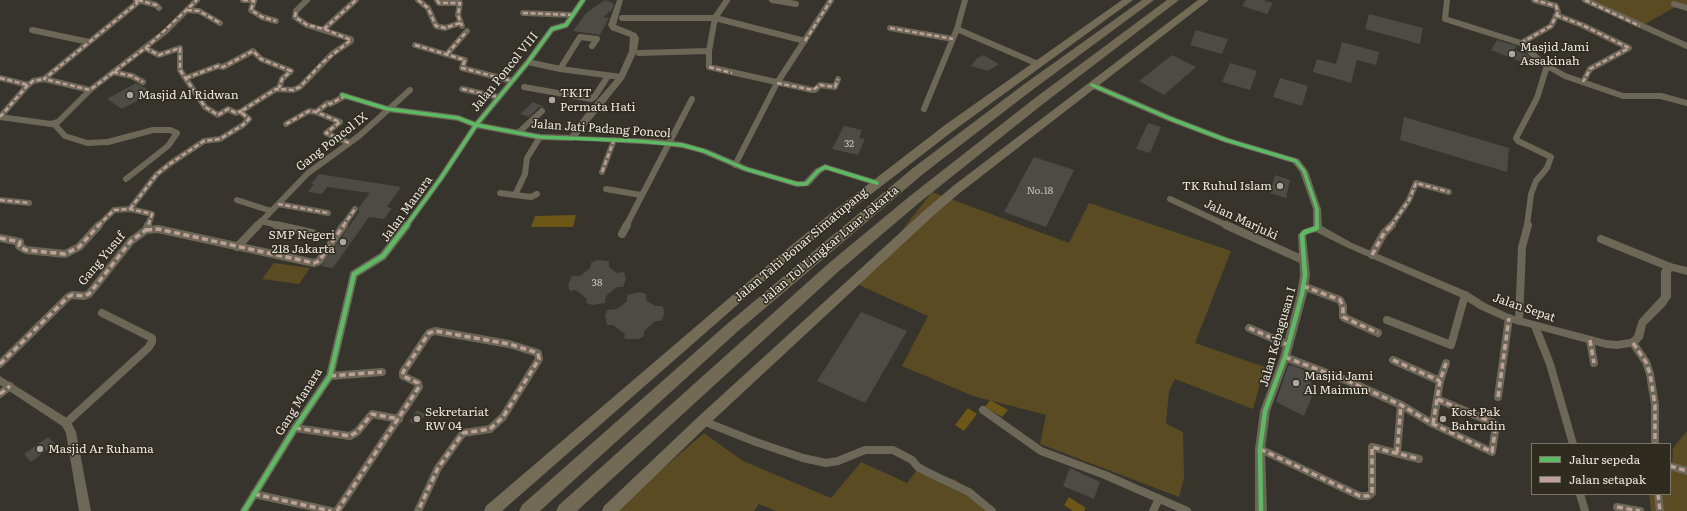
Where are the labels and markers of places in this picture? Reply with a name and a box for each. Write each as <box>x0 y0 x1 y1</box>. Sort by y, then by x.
place label: Masjid Jami Assakinah <box>1520 40 1589 68</box>
marker: Masjid Jami Assakinah <box>1507 49 1517 59</box>
place label: TKIT Permata Hati <box>560 86 635 114</box>
place label: Masjid Al Ridwan <box>138 88 239 102</box>
marker: Masjid Al Ridwan <box>125 90 135 100</box>
marker: TKIT Permata Hati <box>547 95 557 105</box>
place label: TK Ruhul Islam <box>1182 179 1272 193</box>
marker: TK Ruhul Islam <box>1275 181 1285 191</box>
place label: SMP Negeri 218 Jakarta <box>268 228 335 256</box>
marker: SMP Negeri 218 Jakarta <box>338 237 348 247</box>
place label: Masjid Jami Al Maimun <box>1304 369 1373 397</box>
marker: Masjid Jami Al Maimun <box>1291 378 1301 388</box>
place label: Sekretariat RW 04 <box>425 405 489 433</box>
place label: Kost Pak Bahrudin <box>1451 405 1506 433</box>
marker: Sekretariat RW 04 <box>412 414 422 424</box>
marker: Kost Pak Bahrudin <box>1438 414 1448 424</box>
place label: Masjid Ar Ruhama <box>48 442 154 456</box>
marker: Masjid Ar Ruhama <box>35 444 45 454</box>

